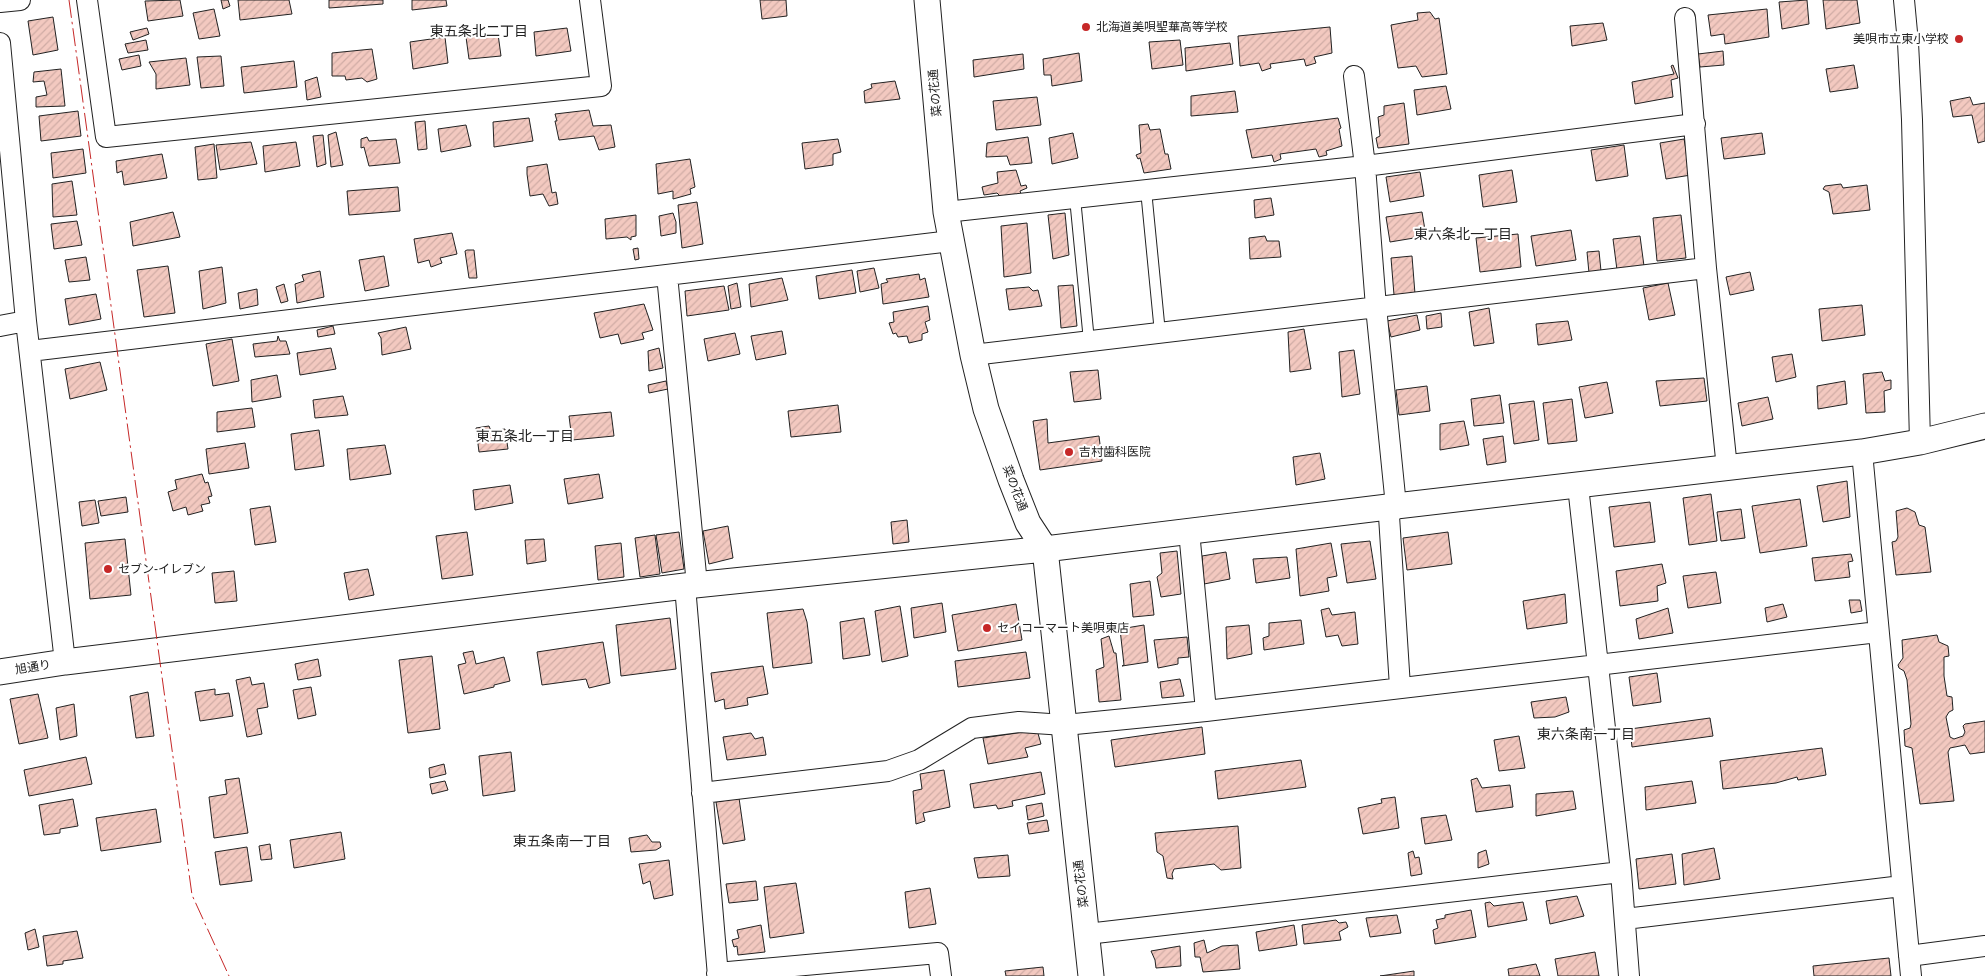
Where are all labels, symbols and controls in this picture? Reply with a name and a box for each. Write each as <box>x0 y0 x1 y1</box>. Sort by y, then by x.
place label: 北海道美唄聖華高等学校 <box>1096 20 1228 34</box>
marker: 北海道美唄聖華高等学校 <box>1080 21 1092 33</box>
district label: 東五条北二丁目 <box>430 23 528 39</box>
place label: 美唄市立東小学校 <box>1853 32 1949 46</box>
marker: 美唄市立東小学校 <box>1953 33 1965 45</box>
street label: 菜の花通 <box>926 68 944 118</box>
district label: 東六条北一丁目 <box>1414 226 1512 242</box>
district label: 東五条北一丁目 <box>476 428 574 444</box>
place label: 吉村歯科医院 <box>1079 445 1151 459</box>
marker: 吉村歯科医院 <box>1063 446 1075 458</box>
street label: 菜の花通 <box>1000 463 1030 513</box>
place label: セブン-イレブン <box>118 562 206 576</box>
marker: セブン-イレブン <box>102 563 114 575</box>
place label: セイコーマート美唄東店 <box>997 621 1129 635</box>
marker: セイコーマート美唄東店 <box>981 622 993 634</box>
street label: 旭通り <box>14 657 52 677</box>
district label: 東六条南一丁目 <box>1537 726 1635 742</box>
district label: 東五条南一丁目 <box>513 833 611 849</box>
street label: 菜の花通 <box>1071 859 1091 909</box>

